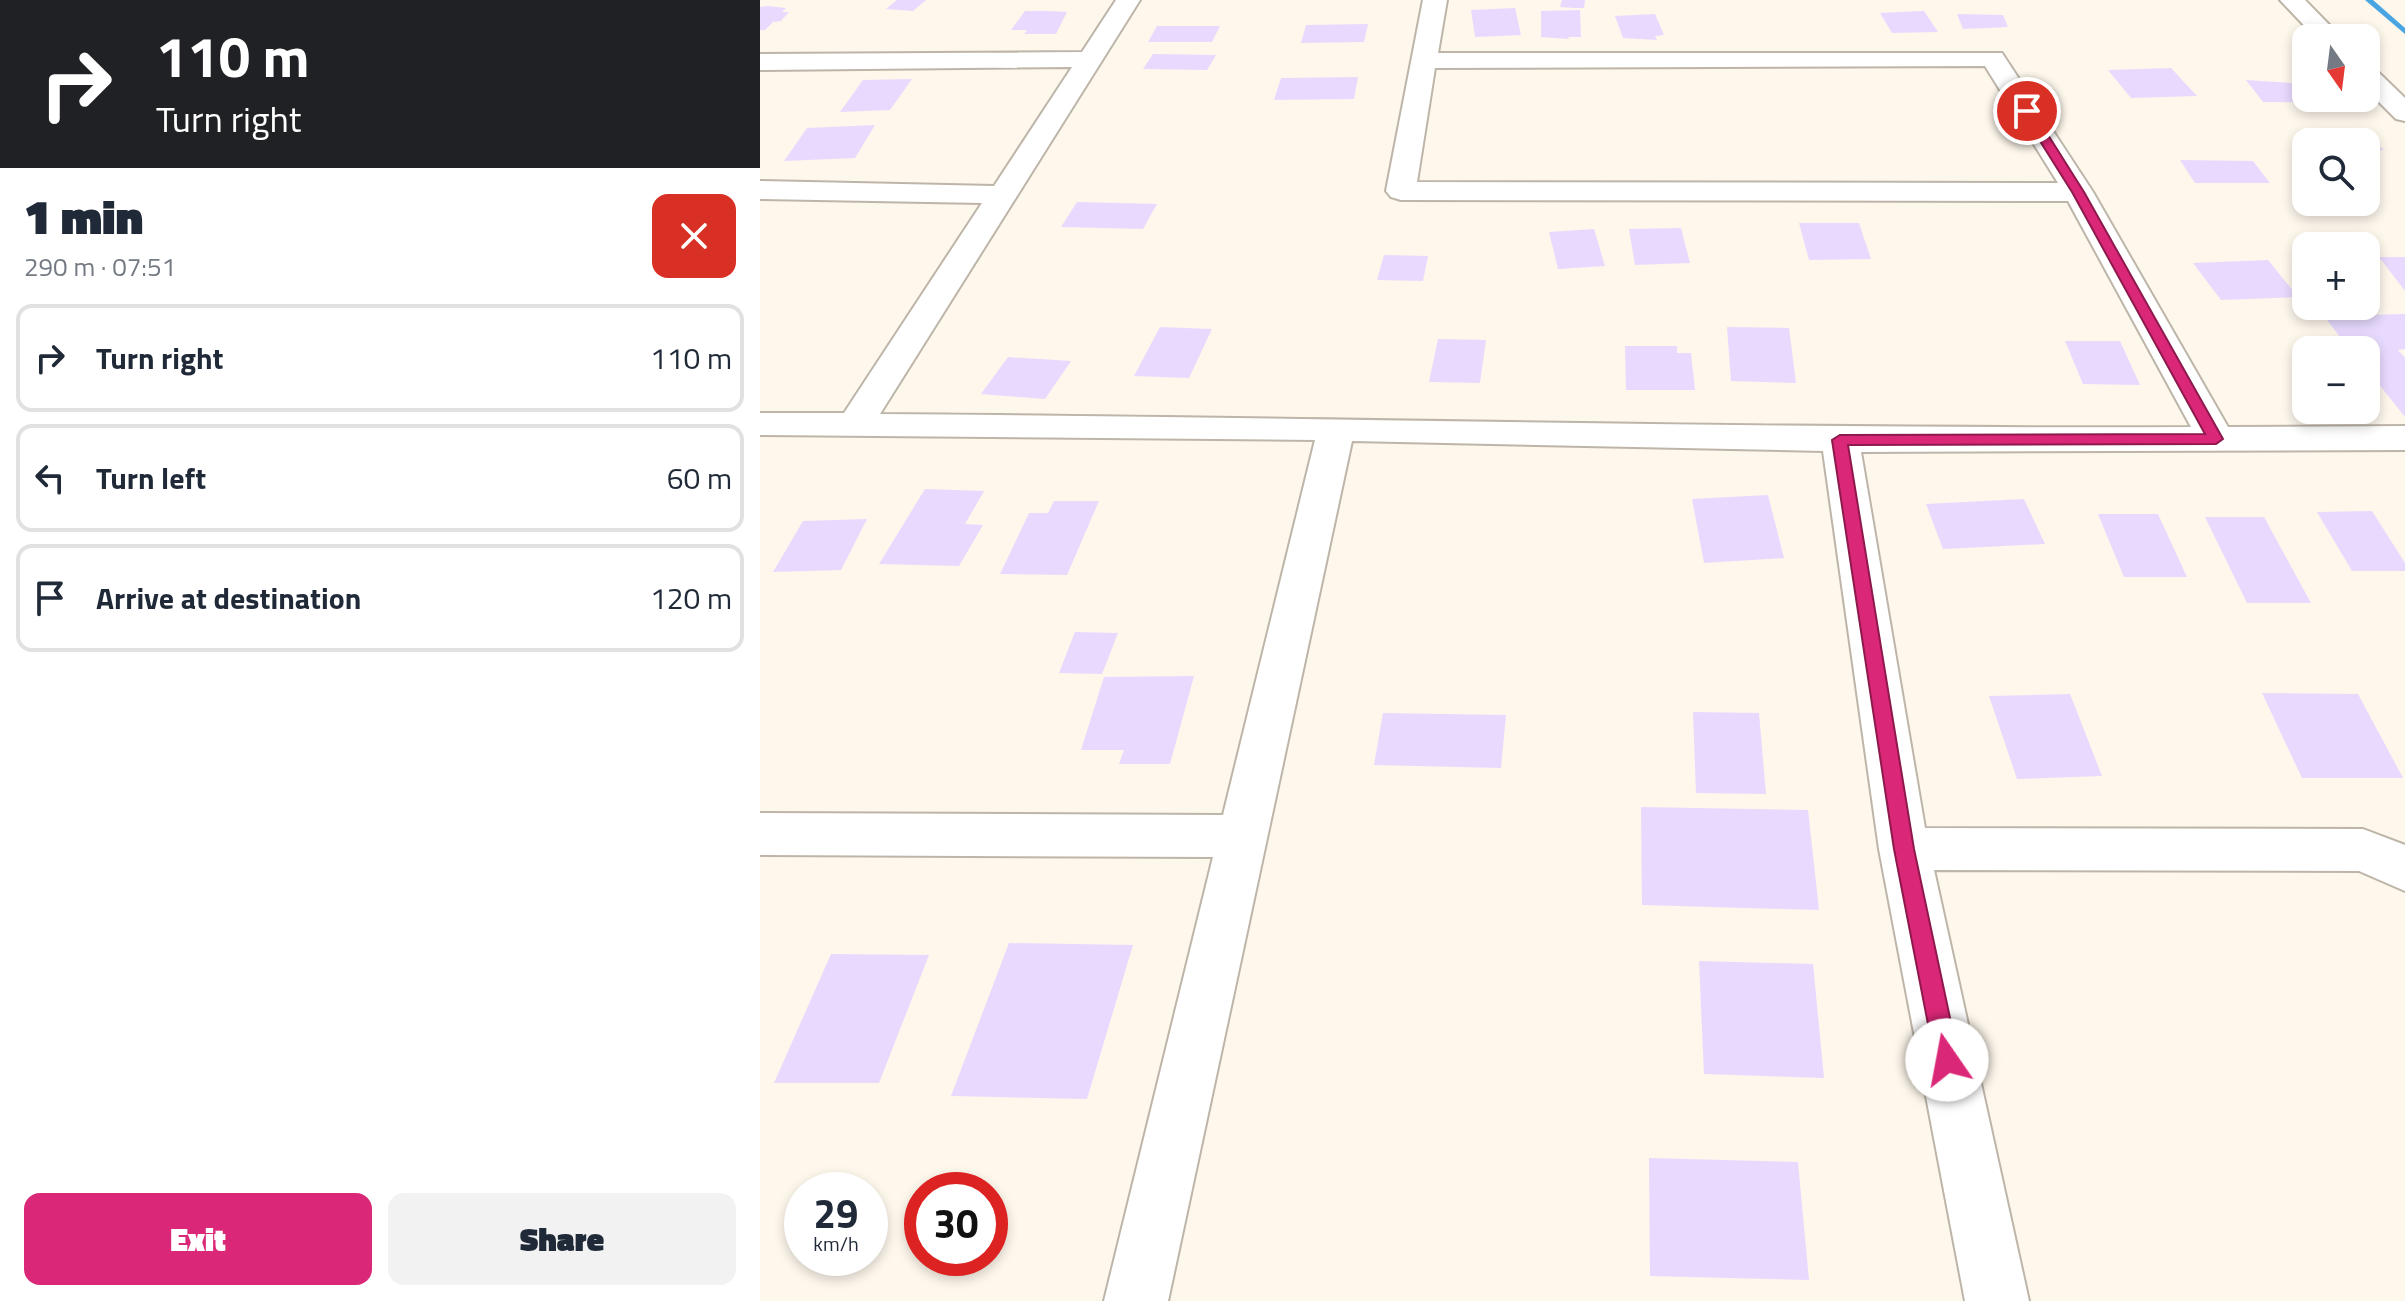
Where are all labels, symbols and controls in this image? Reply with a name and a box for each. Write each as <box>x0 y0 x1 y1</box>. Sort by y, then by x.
text: 110 m <box>156 14 309 99</box>
north arrow <box>2292 24 2380 112</box>
map controls <box>2292 24 2380 424</box>
icon: right <box>24 32 128 136</box>
pin <box>1993 77 2061 145</box>
icon: arrive <box>2005 89 2049 133</box>
text: Turn right <box>156 91 301 146</box>
button: search <box>2292 128 2380 216</box>
text: 1 min <box>24 180 143 253</box>
button: close <box>652 194 736 278</box>
button: + <box>2292 232 2380 320</box>
text: 290 m · 07:51 <box>24 247 176 286</box>
text: Turn right <box>96 335 224 381</box>
text: 110 m <box>650 335 732 381</box>
icon: right <box>28 336 72 380</box>
button: − <box>2292 336 2380 424</box>
text: Turn left <box>96 455 206 501</box>
text: 60 m <box>667 455 732 501</box>
icon: left <box>28 456 72 500</box>
text: Arrive at destination <box>96 575 361 621</box>
text: 120 m <box>650 575 732 621</box>
icon: arrive <box>28 576 72 620</box>
position arrow <box>1905 1018 1989 1102</box>
speed limit sign: 30 <box>904 1172 1008 1276</box>
text: 29 <box>814 1183 858 1244</box>
button: Exit <box>24 1193 372 1285</box>
button: Share <box>388 1193 736 1285</box>
text: km/h <box>813 1228 859 1259</box>

